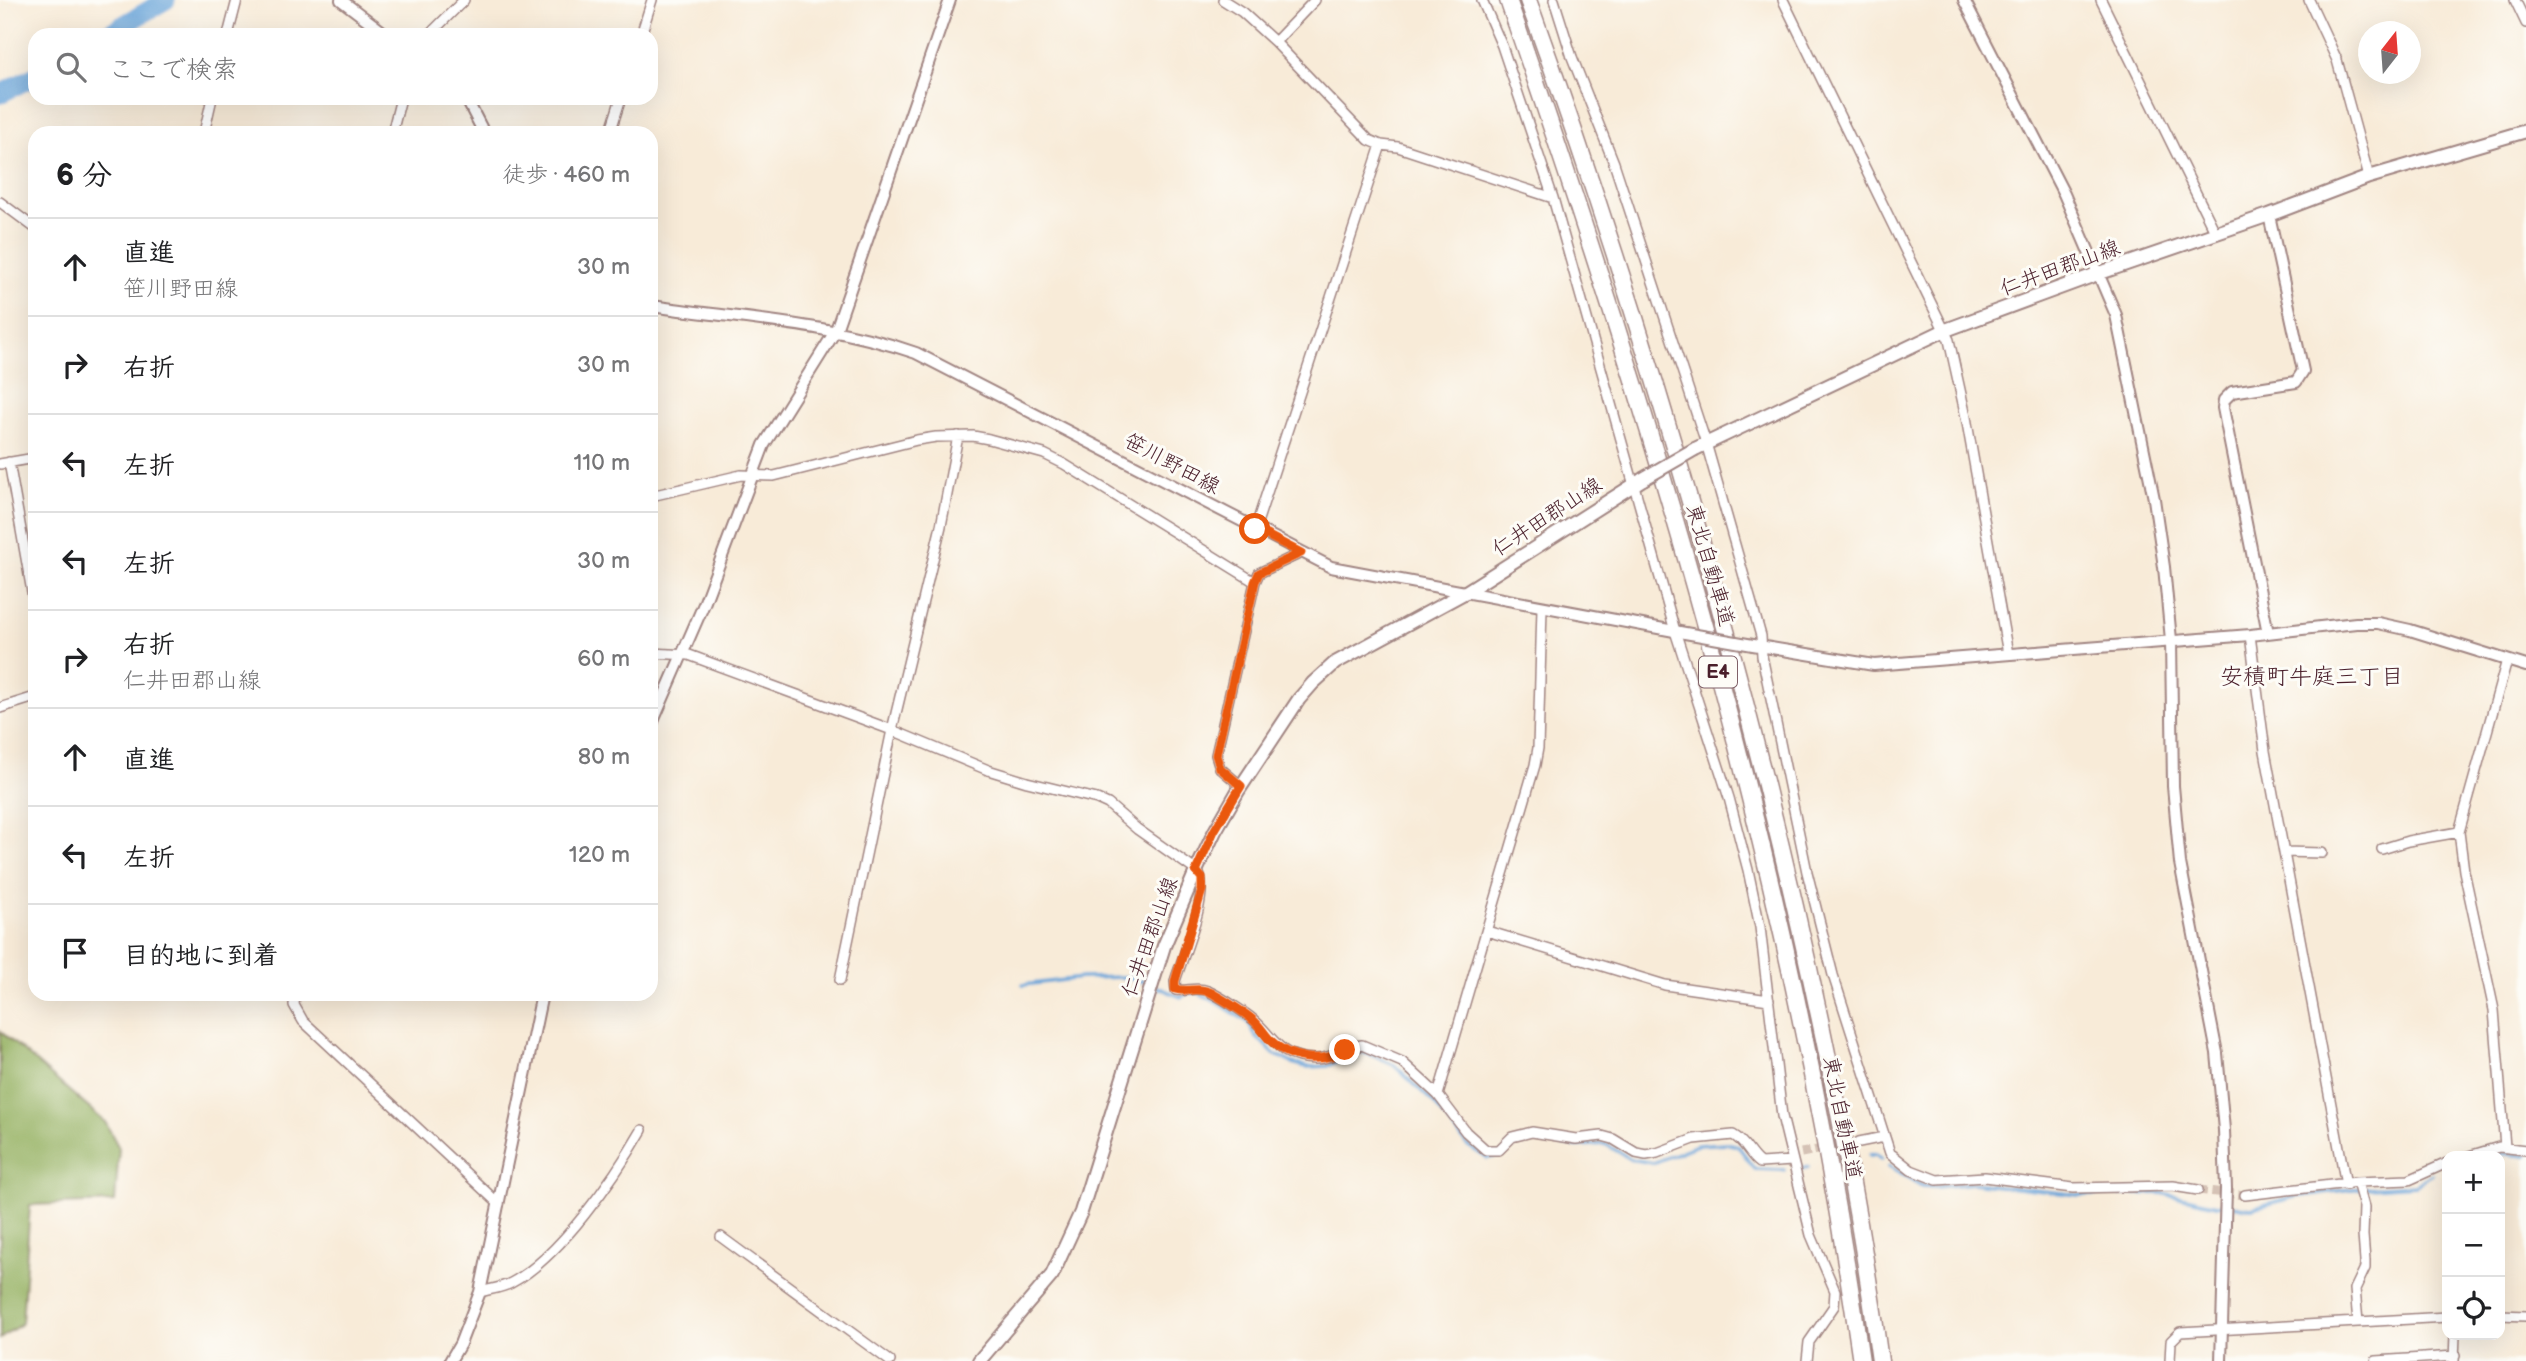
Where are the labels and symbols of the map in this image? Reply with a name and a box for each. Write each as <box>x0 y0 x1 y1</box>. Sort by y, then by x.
north arrow <box>2358 21 2421 84</box>
street label: 仁井田郡山線 <box>1997 235 2123 301</box>
street label: 笹川野田線 <box>1120 428 1224 500</box>
street label: 仁井田郡山線 <box>1487 472 1607 562</box>
street label: 東北自動車道 <box>1681 501 1739 629</box>
route start <box>1239 513 1270 544</box>
road number: E4 <box>1699 656 1737 688</box>
district label: 安積町牛庭三丁目 <box>2220 663 2404 691</box>
street label: 仁井田郡山線 <box>1117 874 1183 1000</box>
route end <box>1329 1034 1360 1065</box>
street label: 東北自動車道 <box>1818 1054 1866 1182</box>

